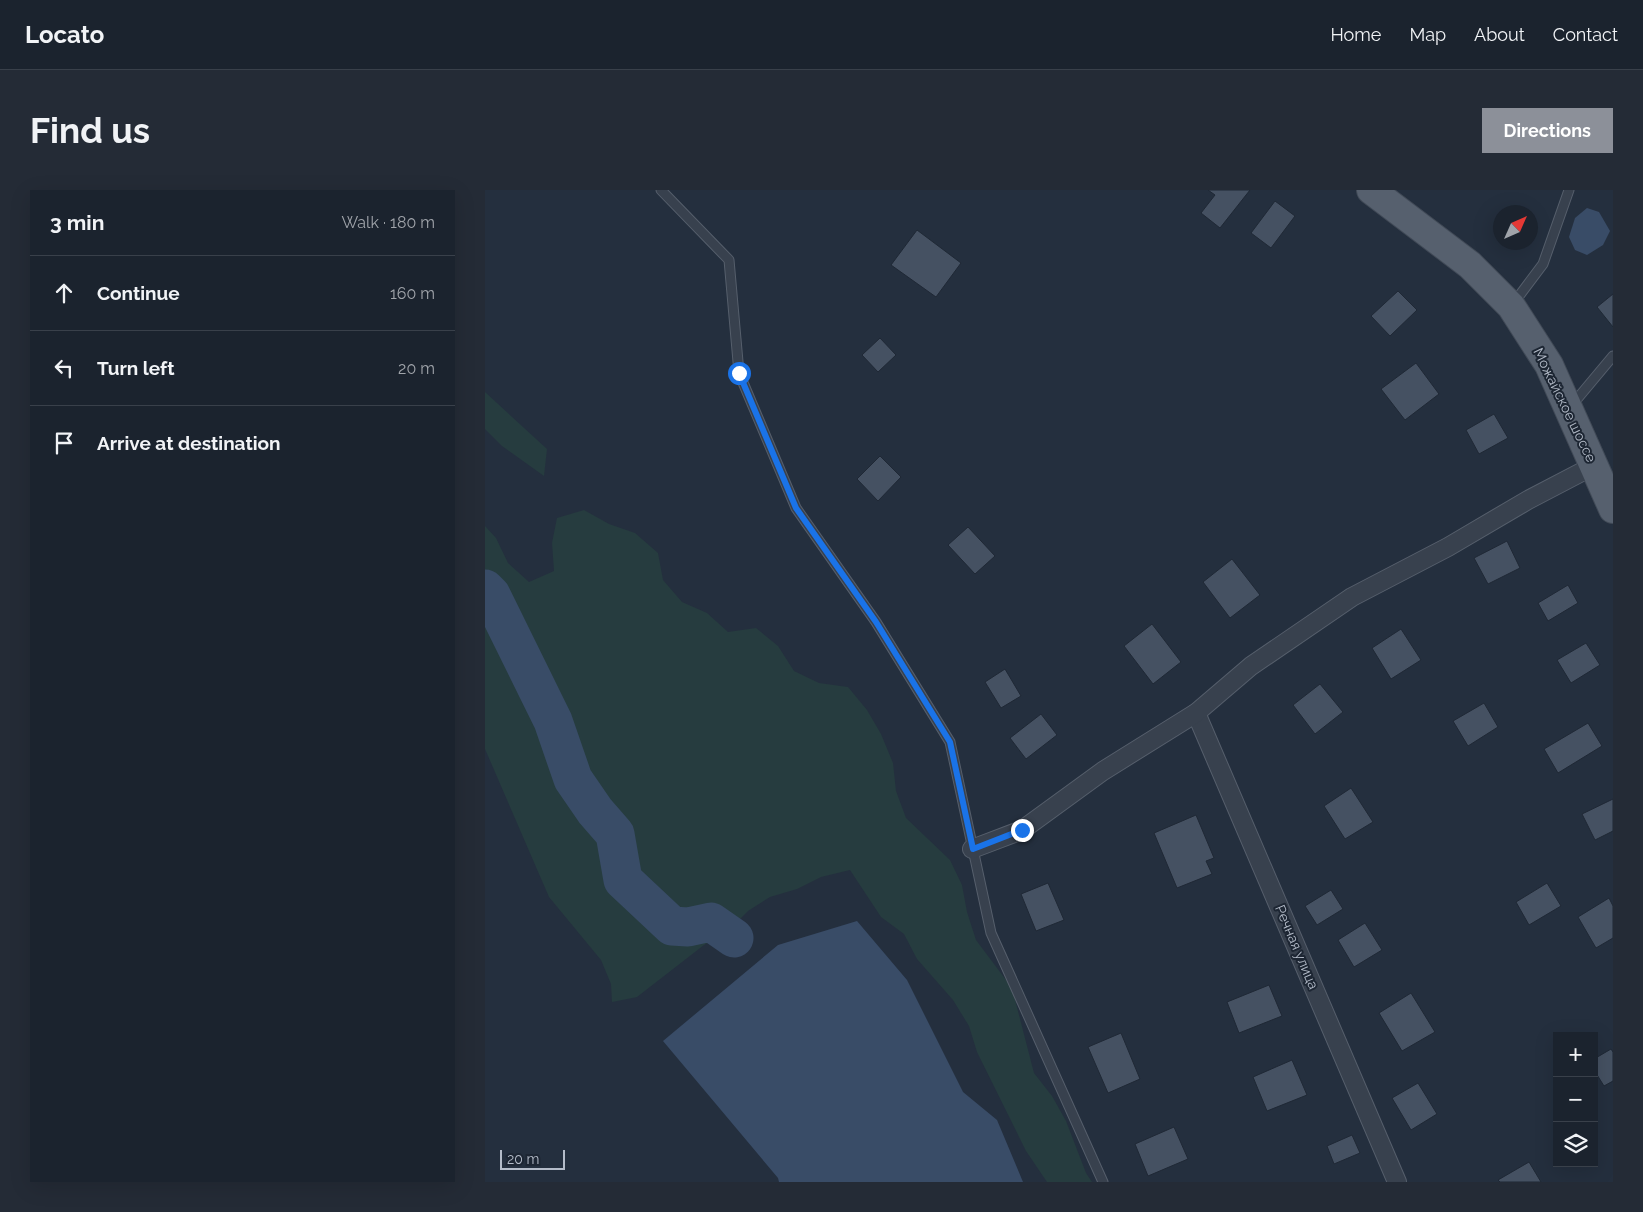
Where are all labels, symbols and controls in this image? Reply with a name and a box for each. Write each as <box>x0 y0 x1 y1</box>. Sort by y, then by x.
text: Locato <box>25 20 104 49</box>
text: Home <box>1330 24 1381 45</box>
text: Map <box>1409 24 1446 45</box>
text: About <box>1474 24 1525 45</box>
text: Contact <box>1553 24 1618 45</box>
button: Directions <box>1482 108 1613 153</box>
text: Find us <box>30 110 150 151</box>
north arrow <box>1493 205 1538 250</box>
text: 3 min <box>50 210 104 235</box>
text: Walk · 180 m <box>341 213 435 232</box>
icon: ahead <box>50 279 78 307</box>
text: Continue <box>97 282 180 304</box>
text: 160 m <box>390 284 435 303</box>
street label: Можайское шоссе <box>1530 345 1600 465</box>
icon: left <box>50 354 78 382</box>
text: Turn left <box>97 357 174 379</box>
text: 20 m <box>398 359 435 378</box>
route start <box>728 362 751 385</box>
icon: arrive <box>50 429 78 457</box>
text: Arrive at destination <box>97 432 281 454</box>
route end <box>1011 819 1034 842</box>
street label: Речная улица <box>1272 902 1322 992</box>
map controls <box>1553 1032 1598 1167</box>
button: + <box>1553 1032 1598 1077</box>
button: − <box>1553 1077 1598 1122</box>
button: layers <box>1553 1122 1598 1167</box>
scale bar <box>500 1147 565 1170</box>
text: 20 m <box>507 1151 539 1167</box>

